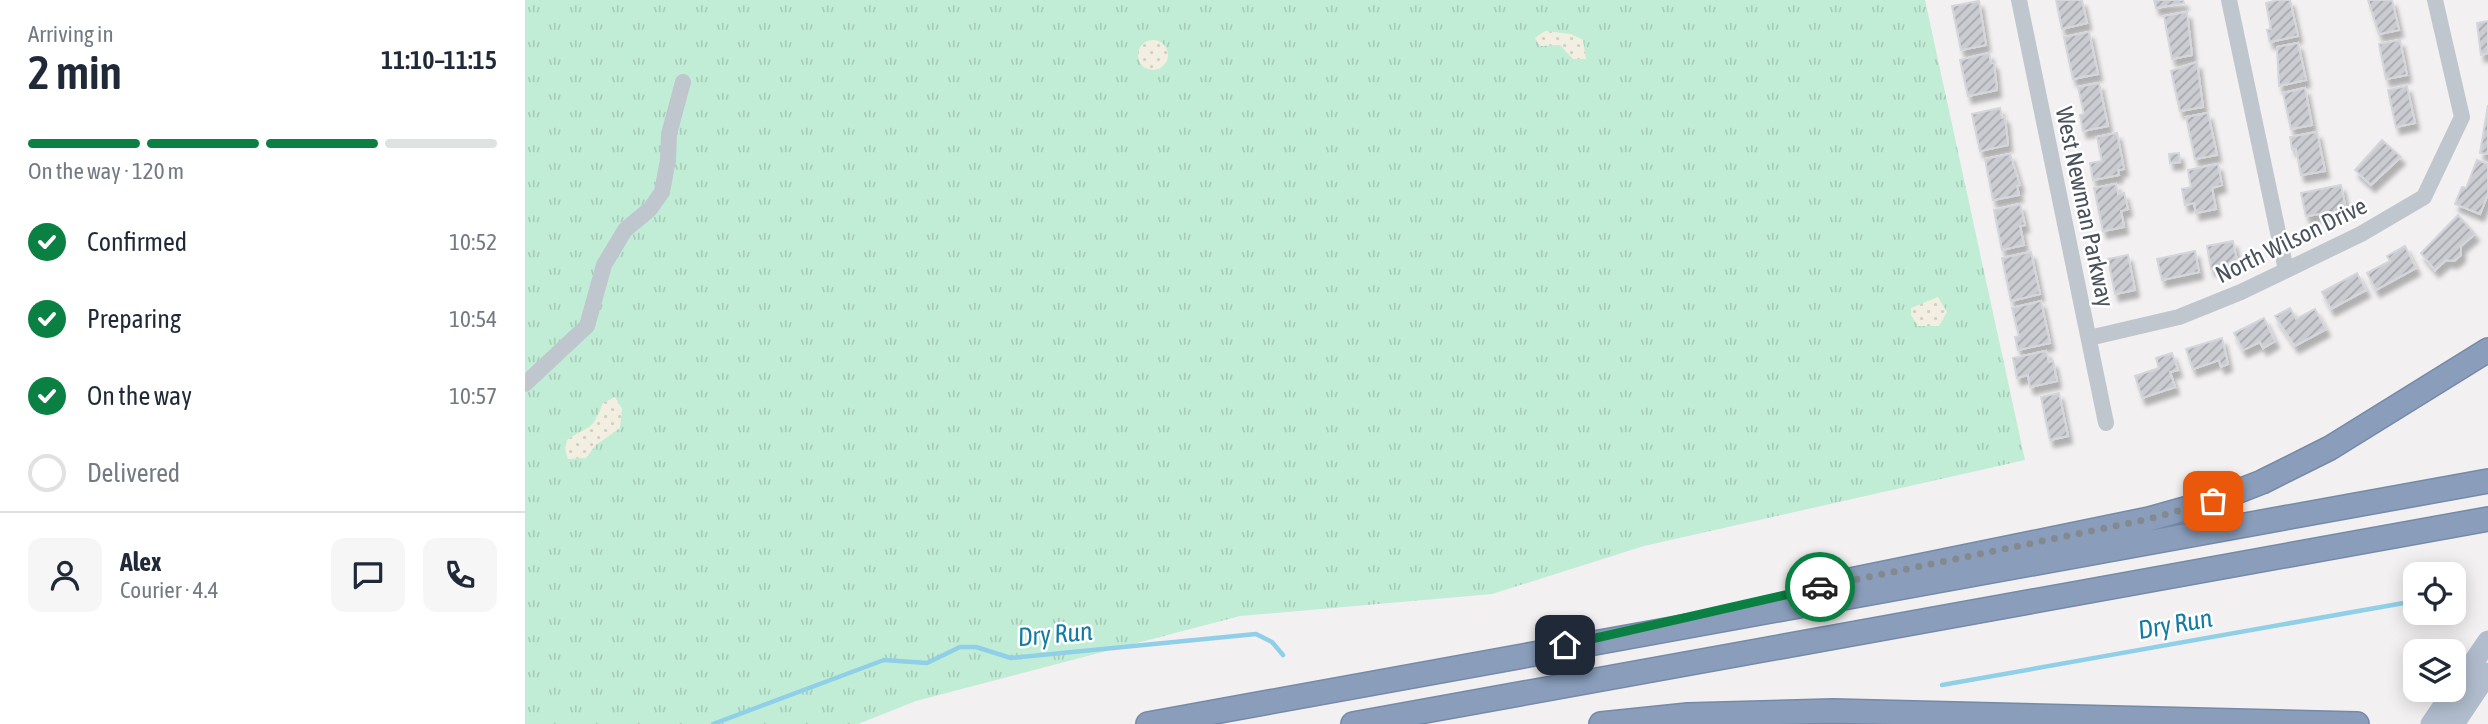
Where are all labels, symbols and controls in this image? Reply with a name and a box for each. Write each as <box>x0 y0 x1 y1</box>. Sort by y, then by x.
text: Arriving in <box>28 21 114 47</box>
text: 11:10–11:15 <box>381 45 497 75</box>
text: 2 min <box>28 46 122 99</box>
street label: West Newman Parkway <box>2051 104 2119 310</box>
text: On the way · 120 m <box>28 158 184 184</box>
street label: North Wilson Drive <box>2211 192 2371 288</box>
icon: check <box>28 223 66 261</box>
text: Confirmed <box>87 227 187 257</box>
text: 10:52 <box>449 229 497 255</box>
icon: check <box>28 300 66 338</box>
text: Preparing <box>87 304 181 334</box>
text: 10:54 <box>449 306 497 332</box>
icon: check <box>28 377 66 415</box>
text: On the way <box>87 381 192 411</box>
text: 10:57 <box>449 383 497 409</box>
text: Delivered <box>87 458 180 488</box>
pin <box>2183 471 2243 531</box>
icon: bag <box>2194 482 2232 520</box>
button: person <box>28 538 102 612</box>
button: chat <box>331 538 405 612</box>
button: phone <box>423 538 497 612</box>
text: Alex <box>120 547 161 577</box>
courier <box>1785 552 1855 622</box>
map controls <box>2403 562 2466 702</box>
button: locate <box>2403 562 2466 625</box>
icon: car <box>1801 568 1839 606</box>
text: Courier · 4.4 <box>120 577 219 603</box>
water label: Dry Run <box>2136 603 2215 645</box>
pin <box>1535 615 1595 675</box>
water label: Dry Run <box>1016 616 1094 652</box>
icon: home <box>1546 626 1584 664</box>
button: layers <box>2403 639 2466 702</box>

